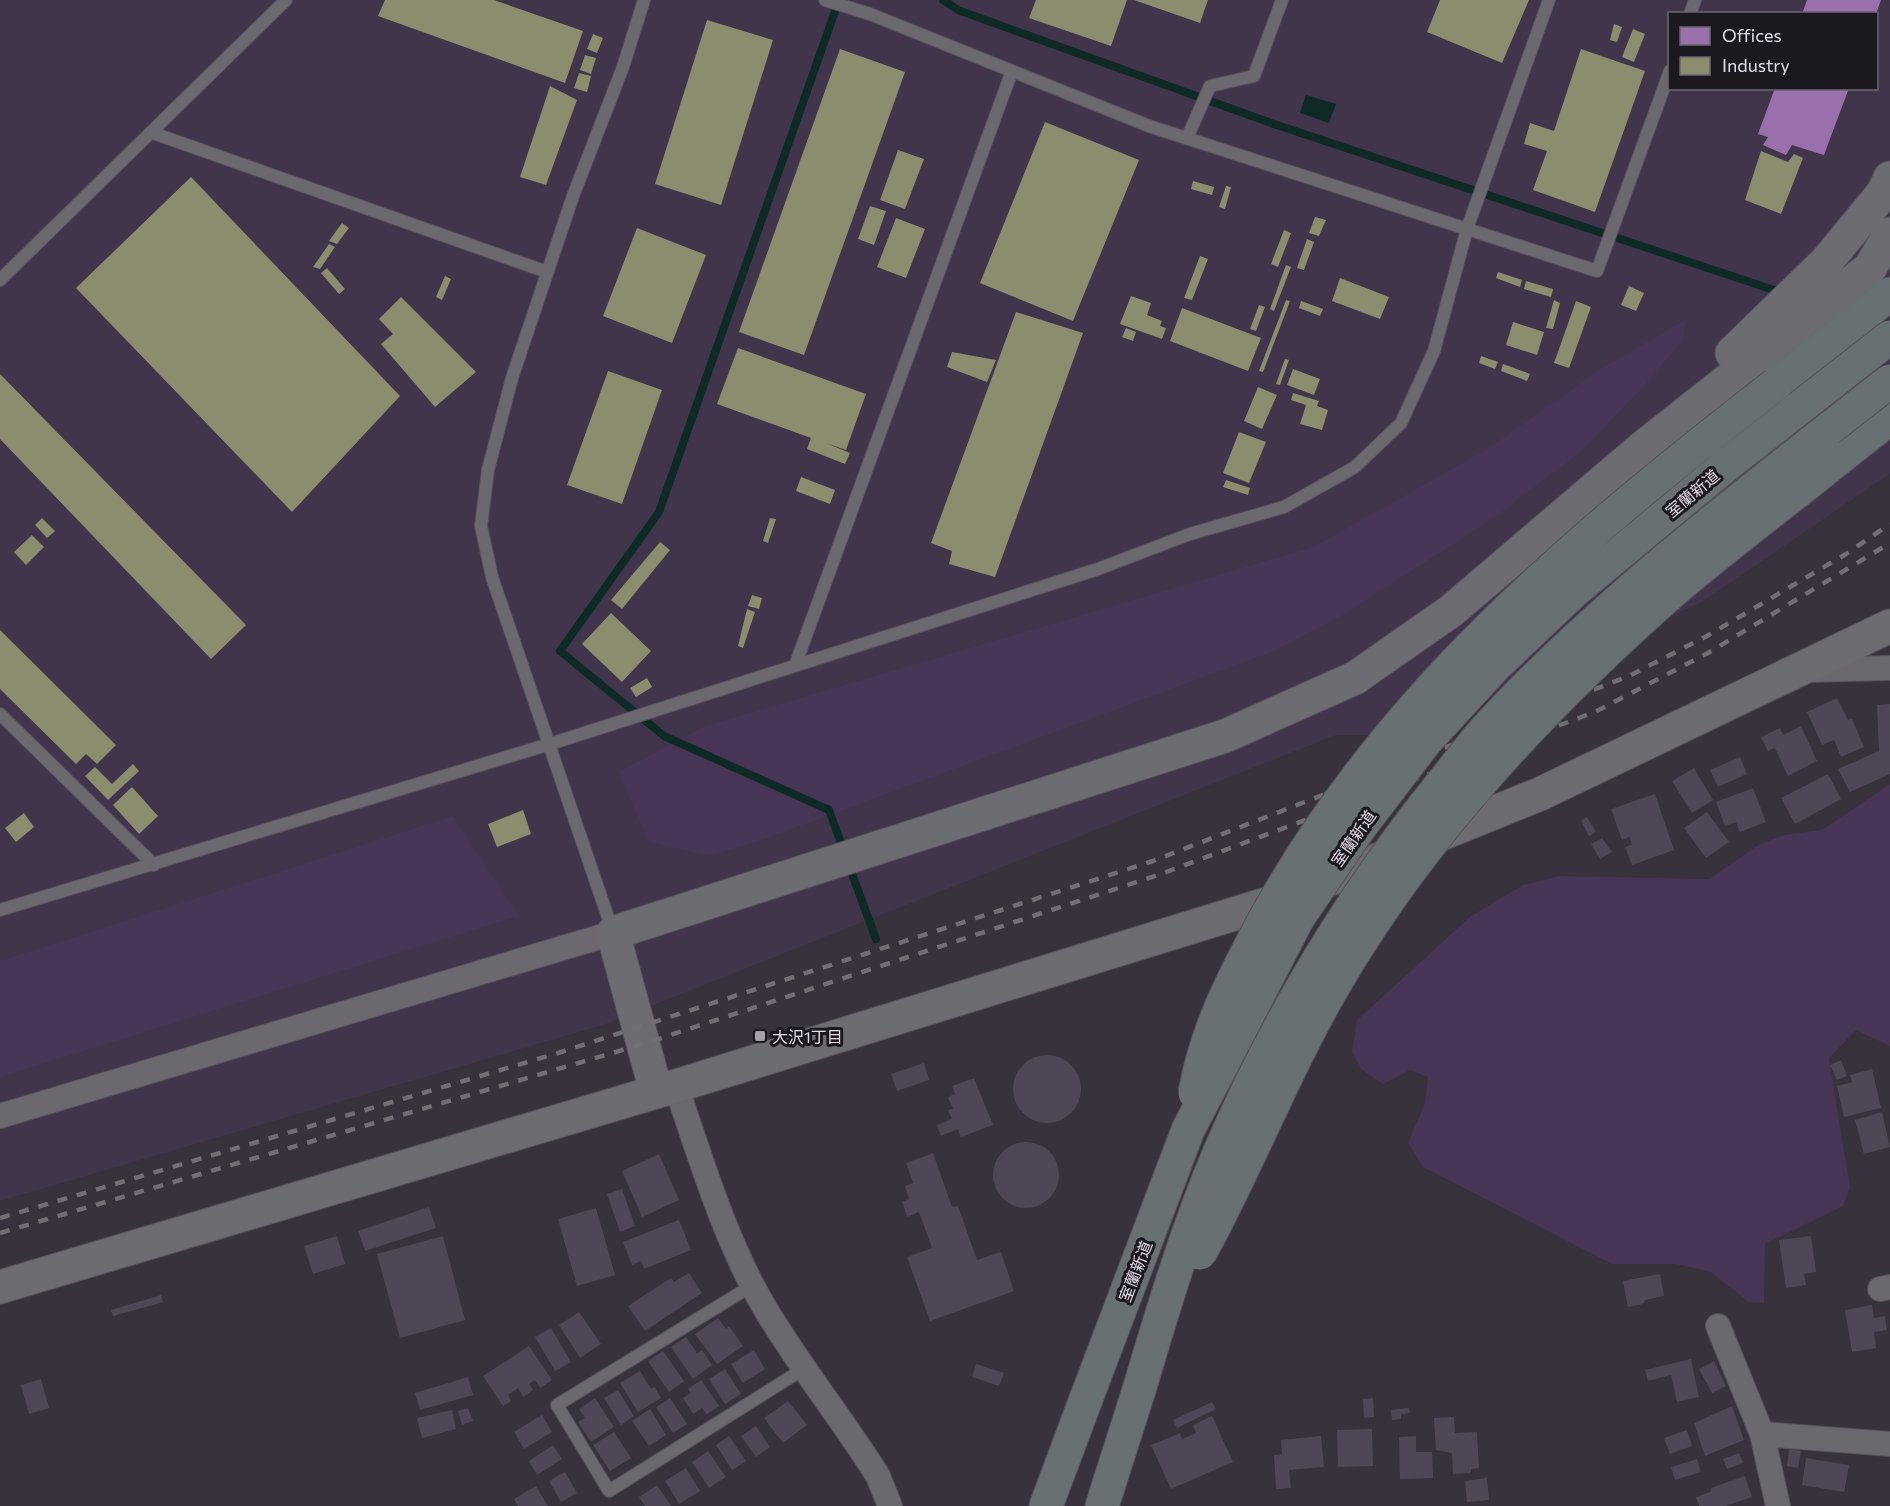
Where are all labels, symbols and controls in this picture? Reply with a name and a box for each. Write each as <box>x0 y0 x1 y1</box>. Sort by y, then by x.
legend <box>1668 12 1878 90</box>
text: Offices <box>1722 24 1782 46</box>
text: Industry <box>1722 54 1790 76</box>
street label: 室蘭新道 <box>1661 465 1723 521</box>
street label: 室蘭新道 <box>1327 806 1379 870</box>
place label: 大沢1丁目 <box>772 1027 843 1046</box>
marker: 大沢1丁目 <box>753 1029 767 1043</box>
street label: 室蘭新道 <box>1115 1238 1155 1304</box>

